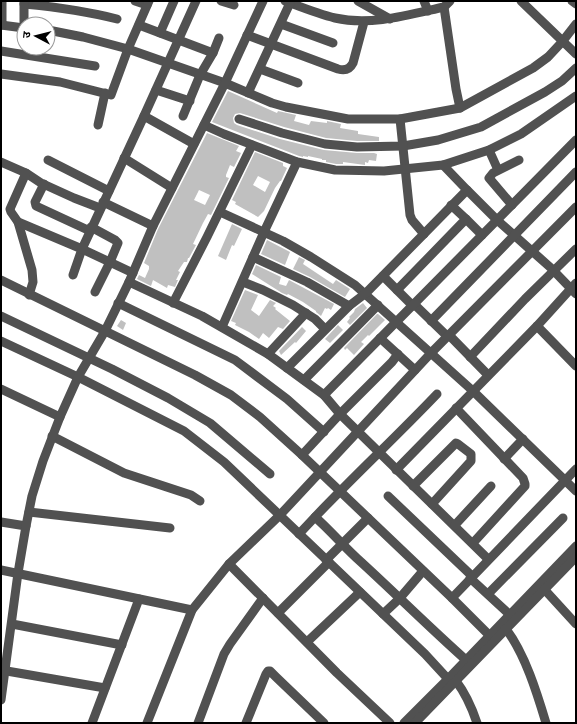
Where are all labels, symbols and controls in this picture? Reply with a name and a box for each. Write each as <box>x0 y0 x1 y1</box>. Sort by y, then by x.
north arrow <box>16 16 56 56</box>
text: उ <box>19 30 33 39</box>

